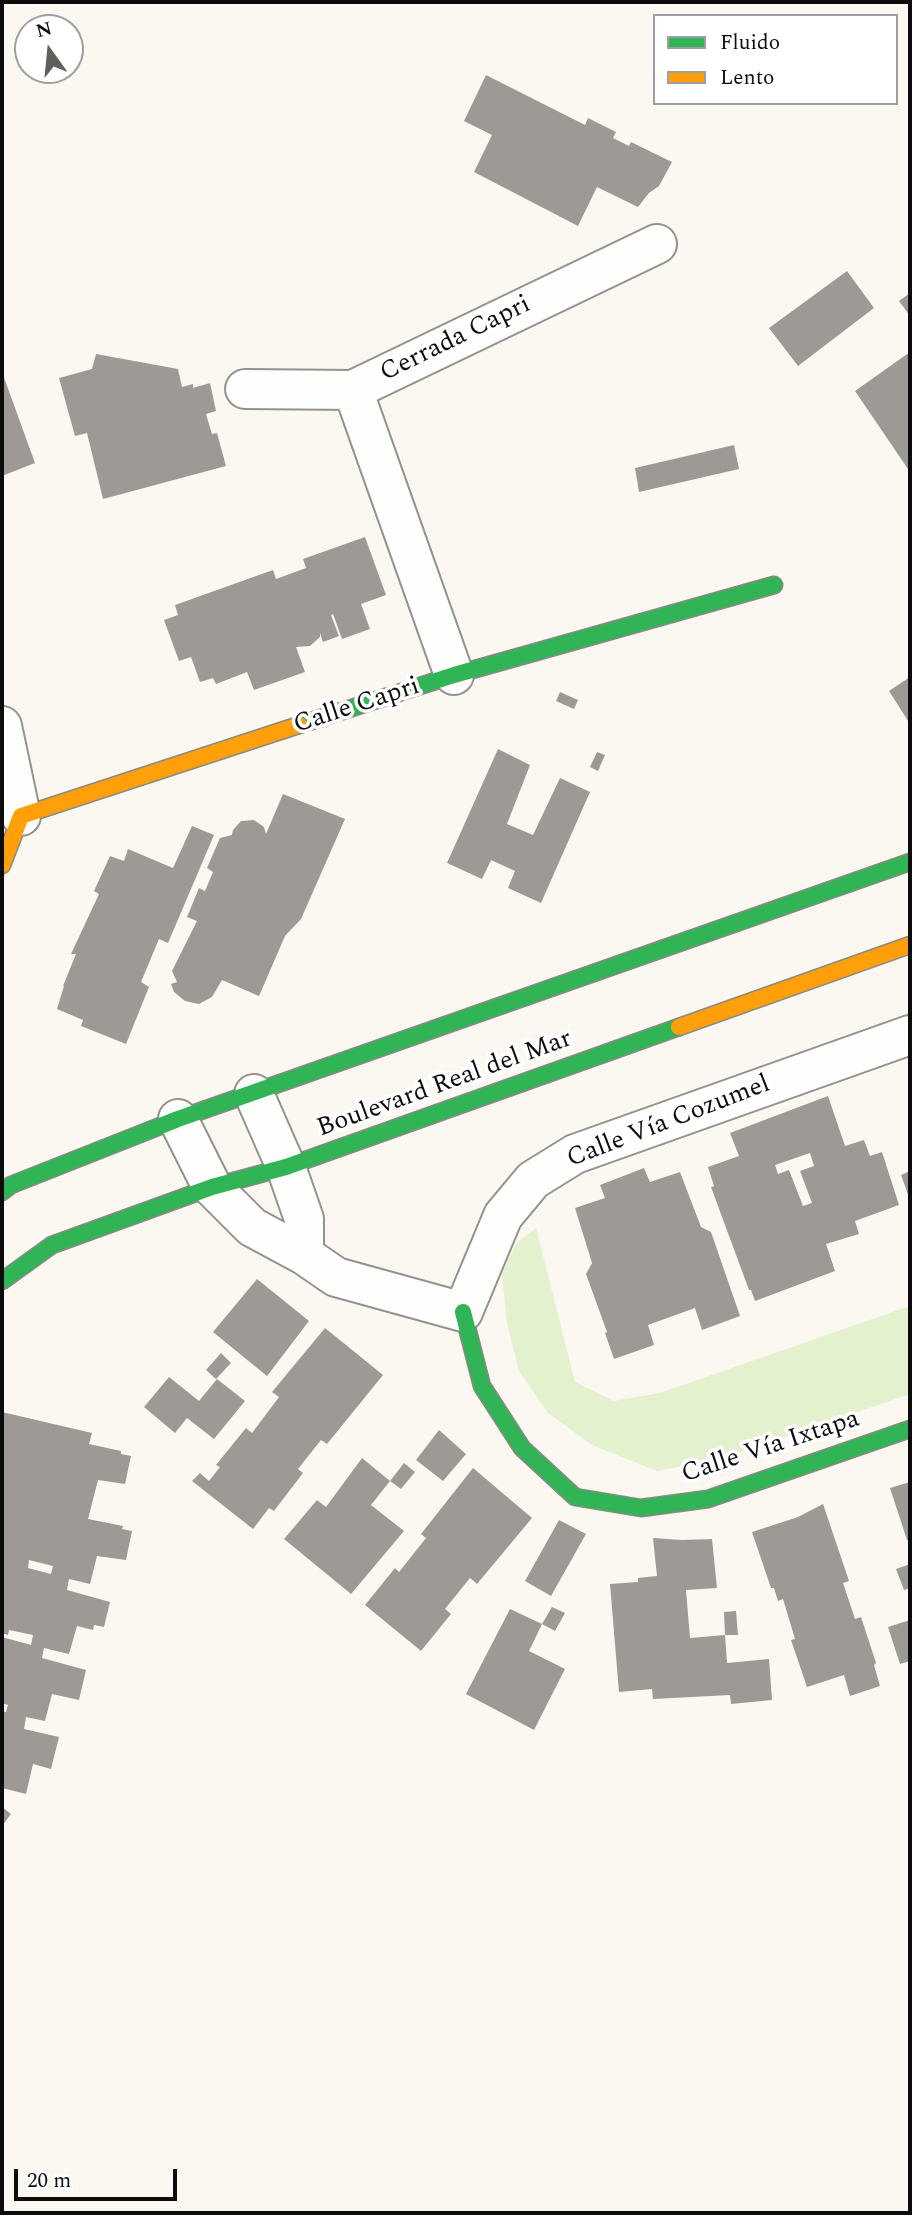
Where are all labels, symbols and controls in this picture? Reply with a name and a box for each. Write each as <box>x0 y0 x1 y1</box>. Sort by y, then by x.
north arrow <box>14 14 84 84</box>
text: N <box>33 14 55 46</box>
legend <box>653 14 898 105</box>
text: Fluido <box>720 27 780 59</box>
text: Lento <box>720 62 774 94</box>
street label: Cerrada Capri <box>376 290 536 390</box>
street label: Calle Capri <box>290 672 424 742</box>
street label: Boulevard Real del Mar <box>313 1024 577 1146</box>
street label: Calle Vía Cozumel <box>563 1070 775 1176</box>
street label: Calle Vía Ixtapa <box>678 1405 864 1491</box>
scale bar <box>18 2156 180 2200</box>
text: 20 m <box>27 2165 71 2197</box>

